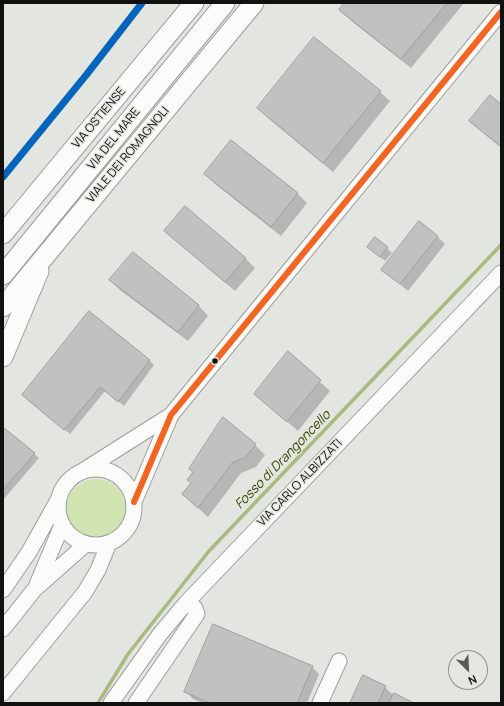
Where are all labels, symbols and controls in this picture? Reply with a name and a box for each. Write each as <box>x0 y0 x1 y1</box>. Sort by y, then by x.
street label: VIA OSTIENSE <box>69 85 129 151</box>
street label: VIALE DEI ROMAGNOLI <box>84 104 172 206</box>
street label: VIA DEL MARE <box>85 105 143 173</box>
unlabelled marker <box>210 356 220 366</box>
water label: Fosso di Drangoncello <box>232 408 334 512</box>
street label: VIA CARLO ALBIZZATI <box>255 436 345 530</box>
north arrow <box>448 650 488 690</box>
text: N <box>466 672 479 689</box>

